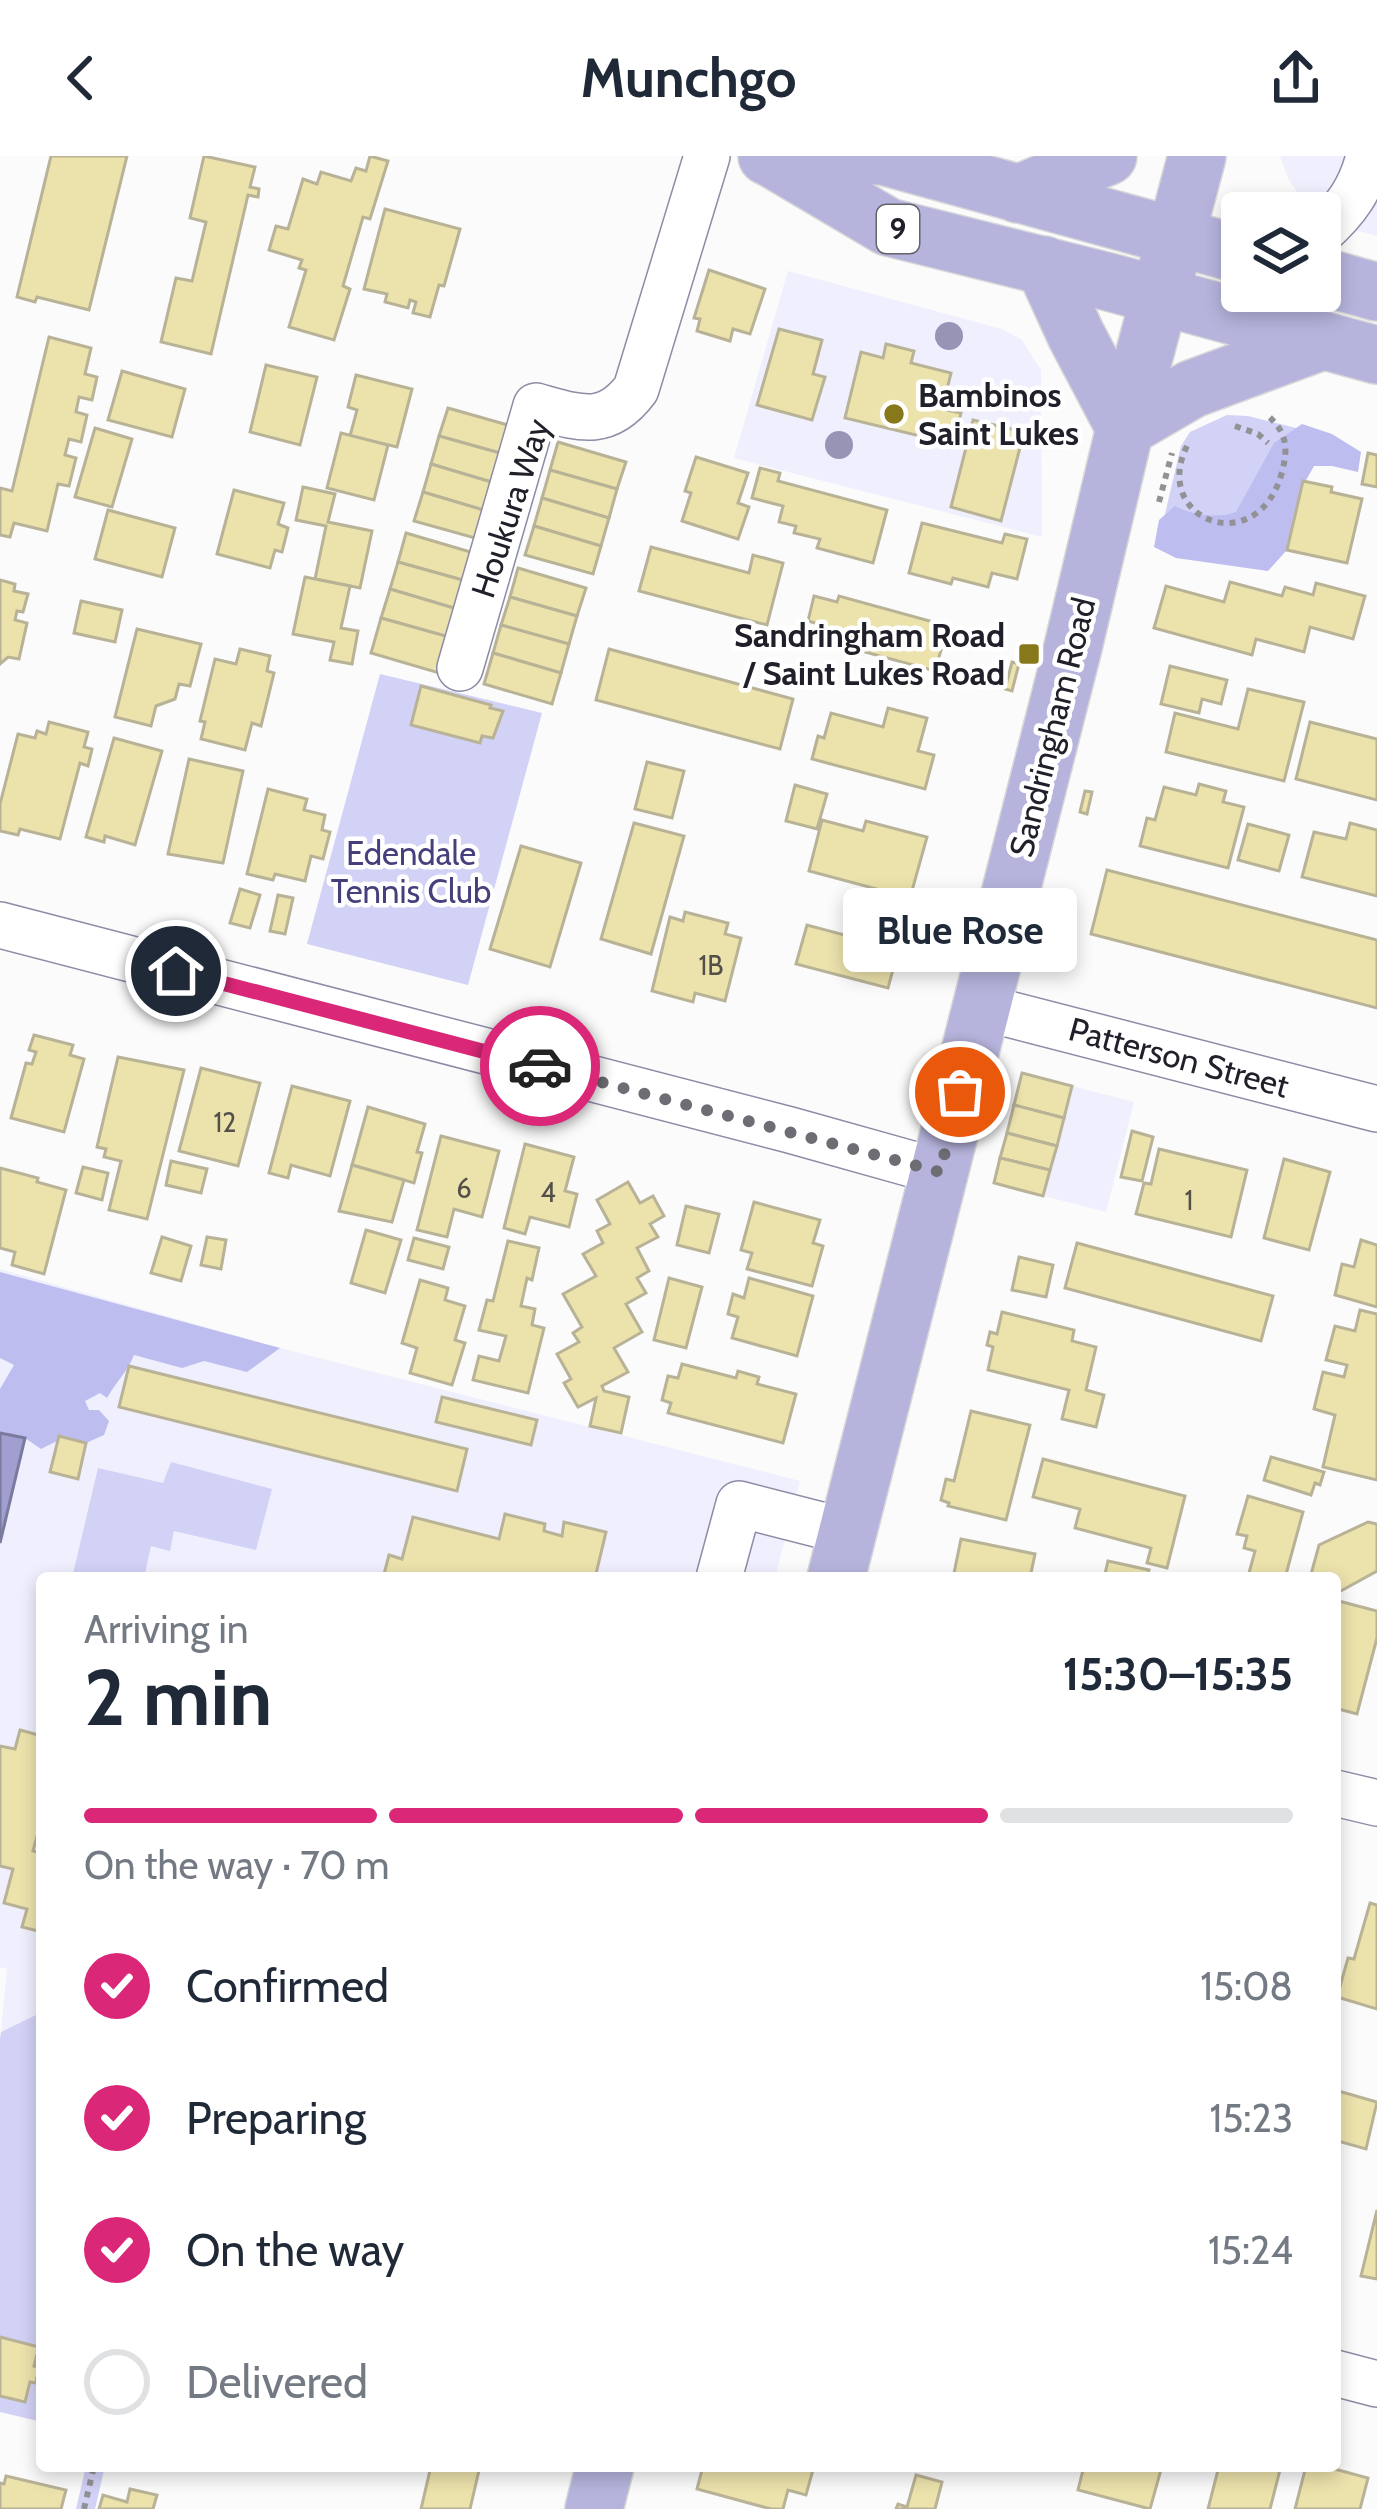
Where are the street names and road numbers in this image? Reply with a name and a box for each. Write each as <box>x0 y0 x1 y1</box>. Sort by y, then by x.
road number: 9 <box>877 205 919 253</box>
street label: Houkura Way <box>462 413 558 602</box>
street label: Sandringham Road <box>1000 593 1104 861</box>
street label: Patterson Street <box>1065 1008 1293 1106</box>

